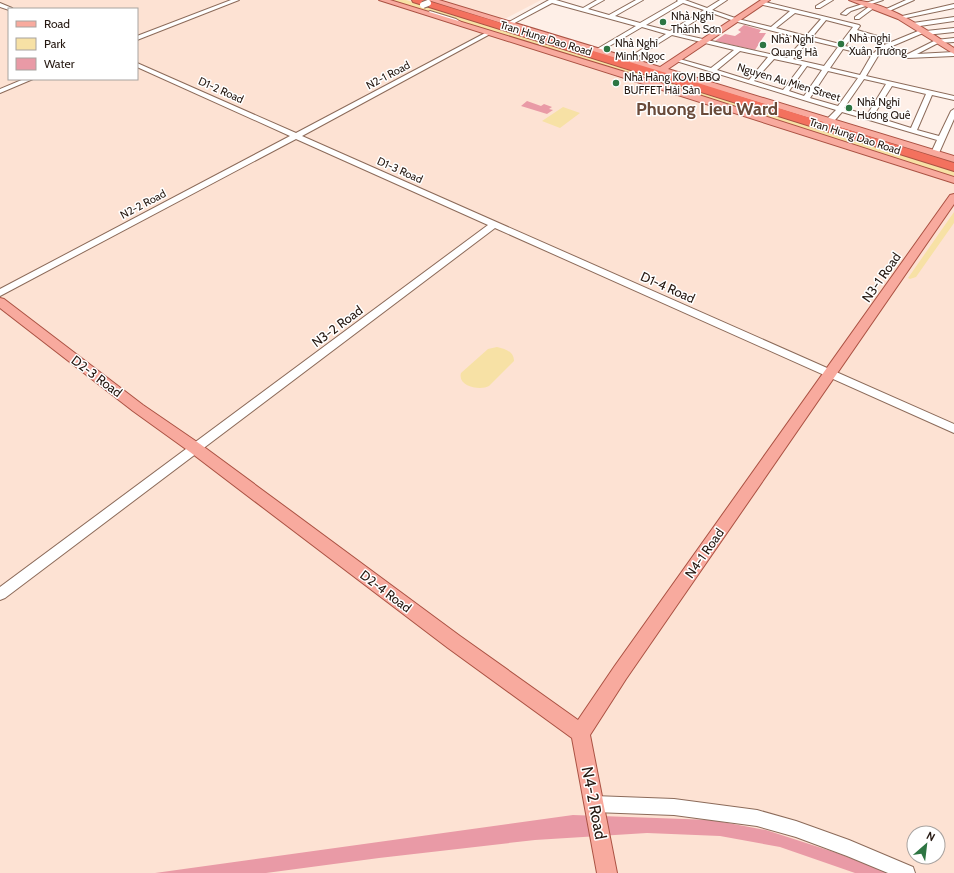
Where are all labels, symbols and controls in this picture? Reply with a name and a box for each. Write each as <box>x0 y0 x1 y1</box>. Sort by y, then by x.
legend <box>8 8 138 80</box>
place label: Nhà Nghỉ Thành Sơn <box>671 9 721 36</box>
text: Road <box>44 16 70 31</box>
street label: Tran Hung Dao Road <box>498 17 594 59</box>
marker: Nhà Nghỉ Thành Sơn <box>658 17 668 27</box>
place label: Nhà nghỉ Xuân Trường <box>849 31 907 58</box>
place label: Nhà Nghỉ Quang Hà <box>771 32 818 59</box>
text: Park <box>44 36 66 51</box>
place label: Nhà Nghỉ Minh Ngọc <box>615 36 665 63</box>
marker: Nhà nghỉ Xuân Trường <box>836 39 846 49</box>
marker: Nhà Nghỉ Quang Hà <box>758 40 768 50</box>
marker: Nhà Nghỉ Minh Ngọc <box>602 44 612 54</box>
text: Water <box>44 56 75 71</box>
street label: N2-1 Road <box>364 58 412 92</box>
street label: Nguyen Au Mien Street <box>736 60 843 104</box>
place label: Nhà Hàng KOVI BBQ BUFFET Hải Sản <box>624 70 721 97</box>
street label: D1-2 Road <box>196 74 246 106</box>
marker: Nhà Hàng KOVI BBQ BUFFET Hải Sản <box>611 78 621 88</box>
place label: Nhà Nghỉ Hương Quê <box>857 95 911 122</box>
district label: Phuong Lieu Ward <box>636 98 778 120</box>
marker: Nhà Nghỉ Hương Quê <box>844 103 854 113</box>
street label: Tran Hung Dao Road <box>808 115 902 157</box>
street label: D1-3 Road <box>375 154 425 186</box>
street label: N2-2 Road <box>118 186 168 222</box>
street label: N3-1 Road <box>858 249 904 305</box>
street label: D1-4 Road <box>638 268 698 306</box>
street label: N3-2 Road <box>308 302 366 350</box>
street label: D2-3 Road <box>68 352 126 400</box>
street label: N4-1 Road <box>681 525 727 581</box>
street label: D2-4 Road <box>357 566 415 616</box>
street label: N4-2 Road <box>578 765 610 841</box>
north arrow <box>906 825 946 865</box>
text: N <box>924 828 937 844</box>

